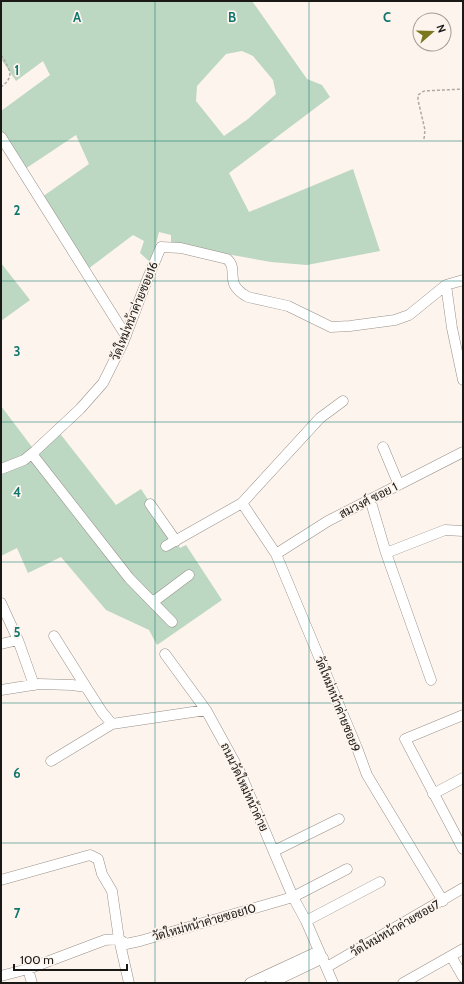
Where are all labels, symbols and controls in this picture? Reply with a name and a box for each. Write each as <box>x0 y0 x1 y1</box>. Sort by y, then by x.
text: A <box>73 9 82 25</box>
text: B <box>228 9 236 25</box>
text: C <box>383 9 391 25</box>
north arrow <box>412 12 452 52</box>
text: N <box>433 23 449 35</box>
text: 1 <box>15 62 19 78</box>
text: 2 <box>14 202 21 218</box>
street label: วัดใหม่หน้าค่ายซอย16 <box>107 259 161 363</box>
text: 3 <box>13 343 21 359</box>
street label: สมวงศ์ ซอย 1 <box>336 479 400 521</box>
text: 4 <box>13 484 21 500</box>
text: 5 <box>14 624 21 640</box>
street label: วัดใหม่หน้าค่ายซอย9 <box>312 654 364 754</box>
street label: ถนนวัดใหม่หน้าค่าย <box>218 740 272 834</box>
text: 6 <box>13 765 21 781</box>
street label: วัดใหม่หน้าค่ายซอย7 <box>347 896 443 960</box>
street label: วัดใหม่หน้าค่ายซอย10 <box>150 900 258 944</box>
text: 7 <box>14 905 21 921</box>
scale bar <box>14 946 127 972</box>
text: 100 m <box>20 952 54 967</box>

